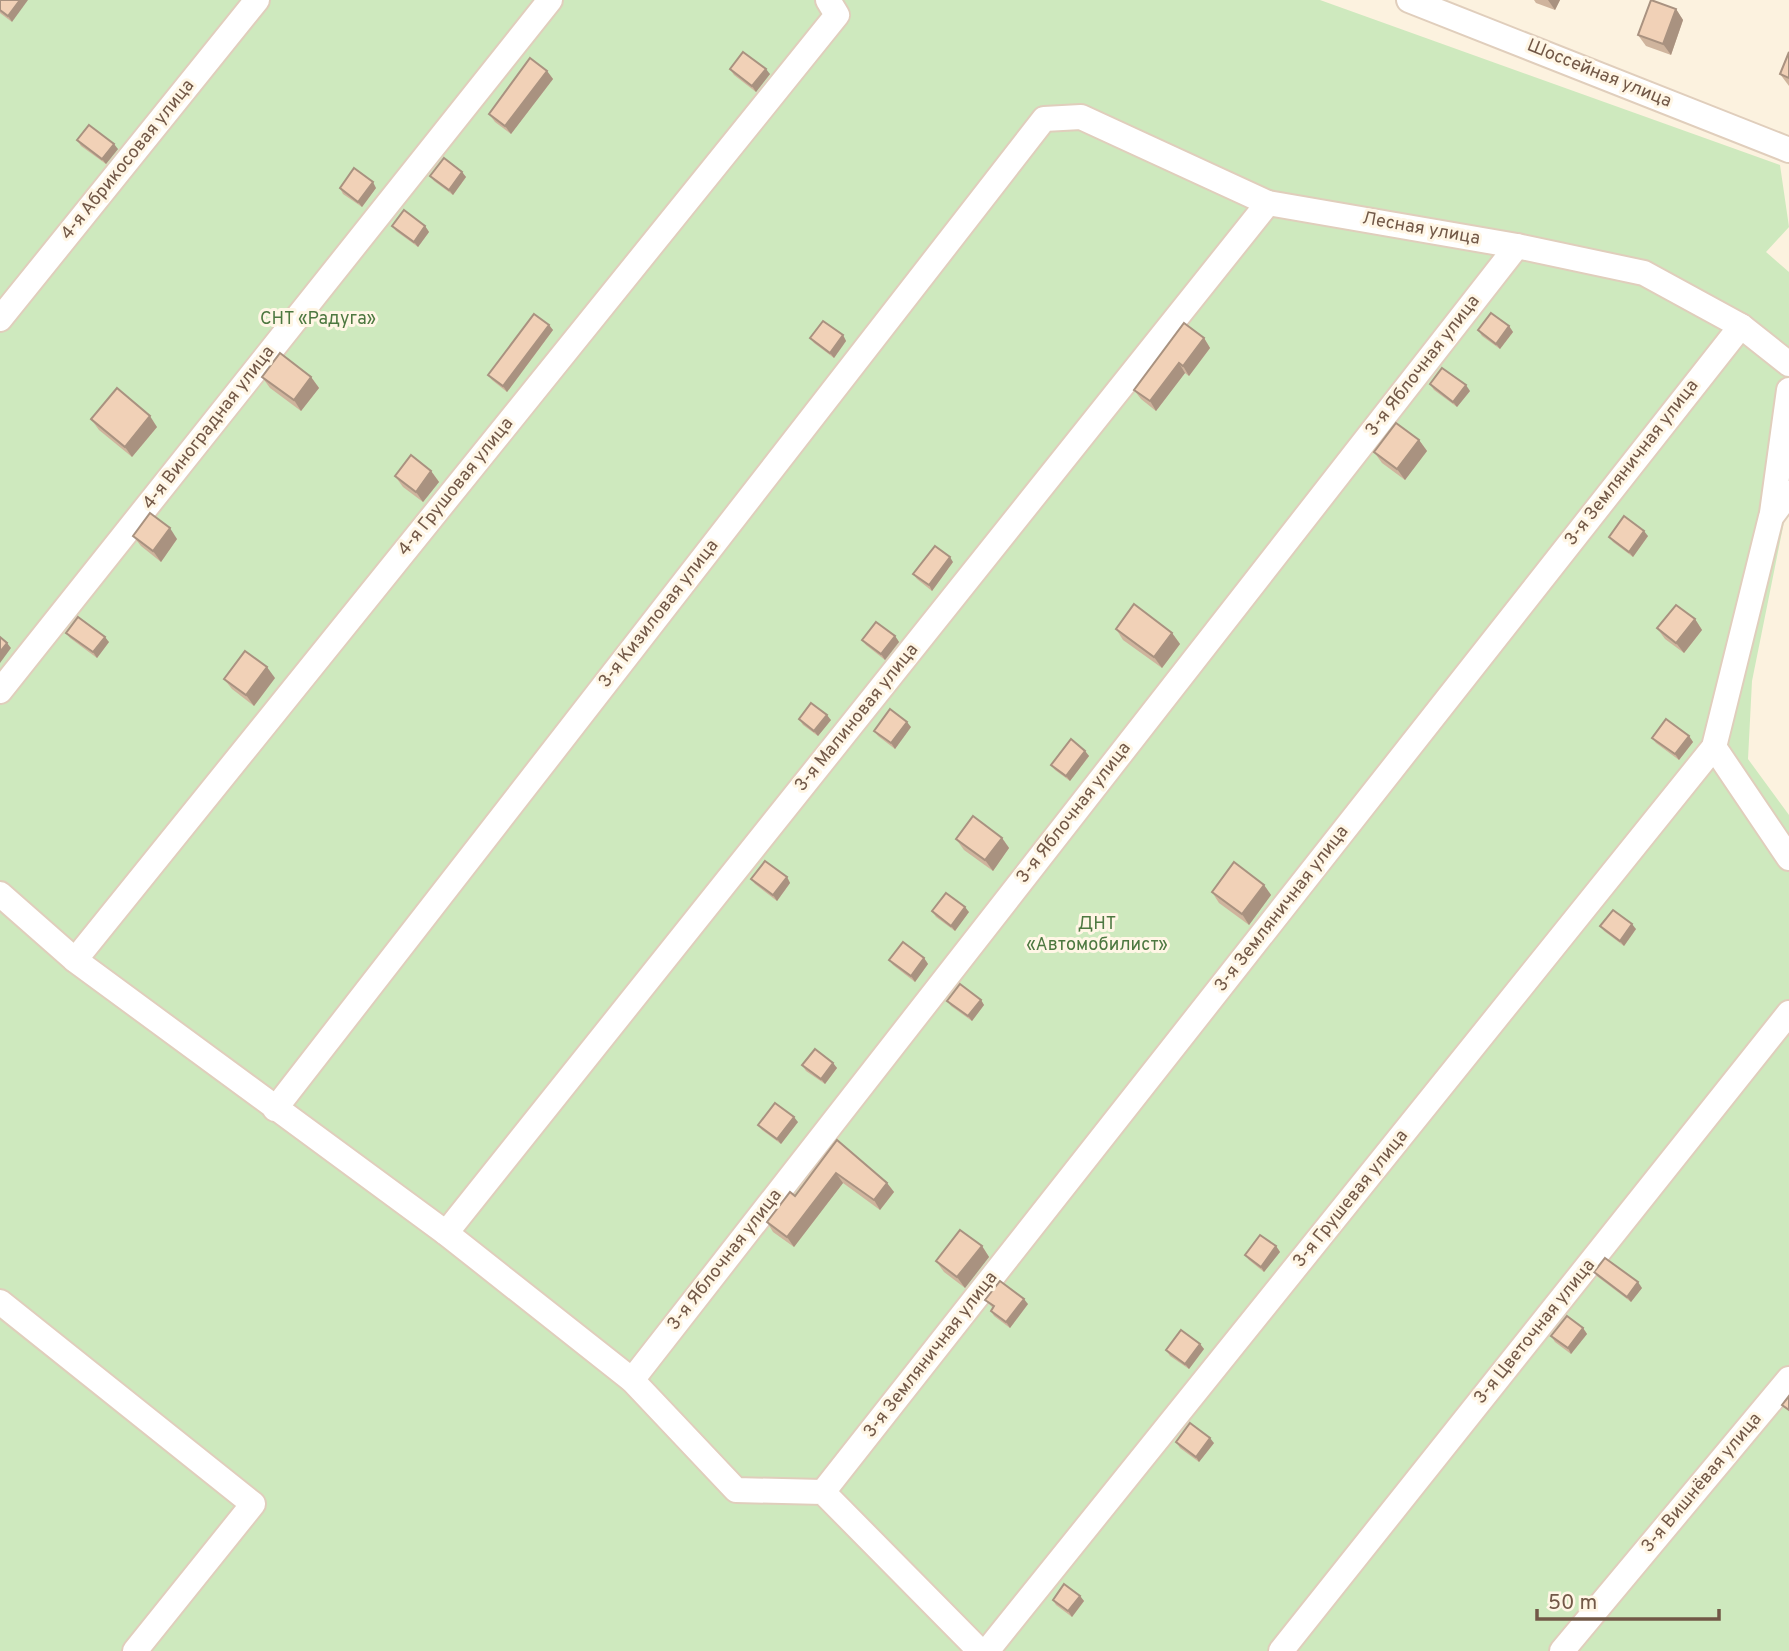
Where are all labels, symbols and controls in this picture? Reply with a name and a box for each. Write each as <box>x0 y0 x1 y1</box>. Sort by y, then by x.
street label: Шоссейная улица <box>1523 34 1675 114</box>
street label: 4-я Абрикосовая улица <box>56 75 200 245</box>
street label: Лесная улица <box>1360 207 1482 251</box>
street label: 3-я Яблочная улица <box>1361 291 1485 441</box>
park label: СНТ «Радуга» <box>260 308 376 331</box>
street label: 4-я Виноградная улица <box>138 341 280 515</box>
street label: 3-я Земляничная улица <box>1560 375 1704 551</box>
street label: 4-я Грушовая улица <box>393 413 519 561</box>
street label: 3-я Кизиловая улица <box>594 535 724 693</box>
street label: 3-я Малиновая улица <box>790 639 924 797</box>
street label: 3-я Яблочная улица <box>1012 738 1136 888</box>
street label: 3-я Земляничная улица <box>1210 821 1354 997</box>
park label: ДНТ «Автомобилист» <box>1026 913 1168 957</box>
street label: 3-я Грушевая улица <box>1288 1125 1414 1273</box>
street label: 3-я Яблочная улица <box>663 1185 787 1335</box>
street label: 3-я Цветочная улица <box>1469 1255 1601 1409</box>
street label: 3-я Земляничная улица <box>859 1267 1003 1443</box>
street label: 3-я Вишнёвая улица <box>1637 1408 1767 1558</box>
scale bar <box>1537 1578 1719 1622</box>
text: 50 m <box>1548 1590 1597 1617</box>

